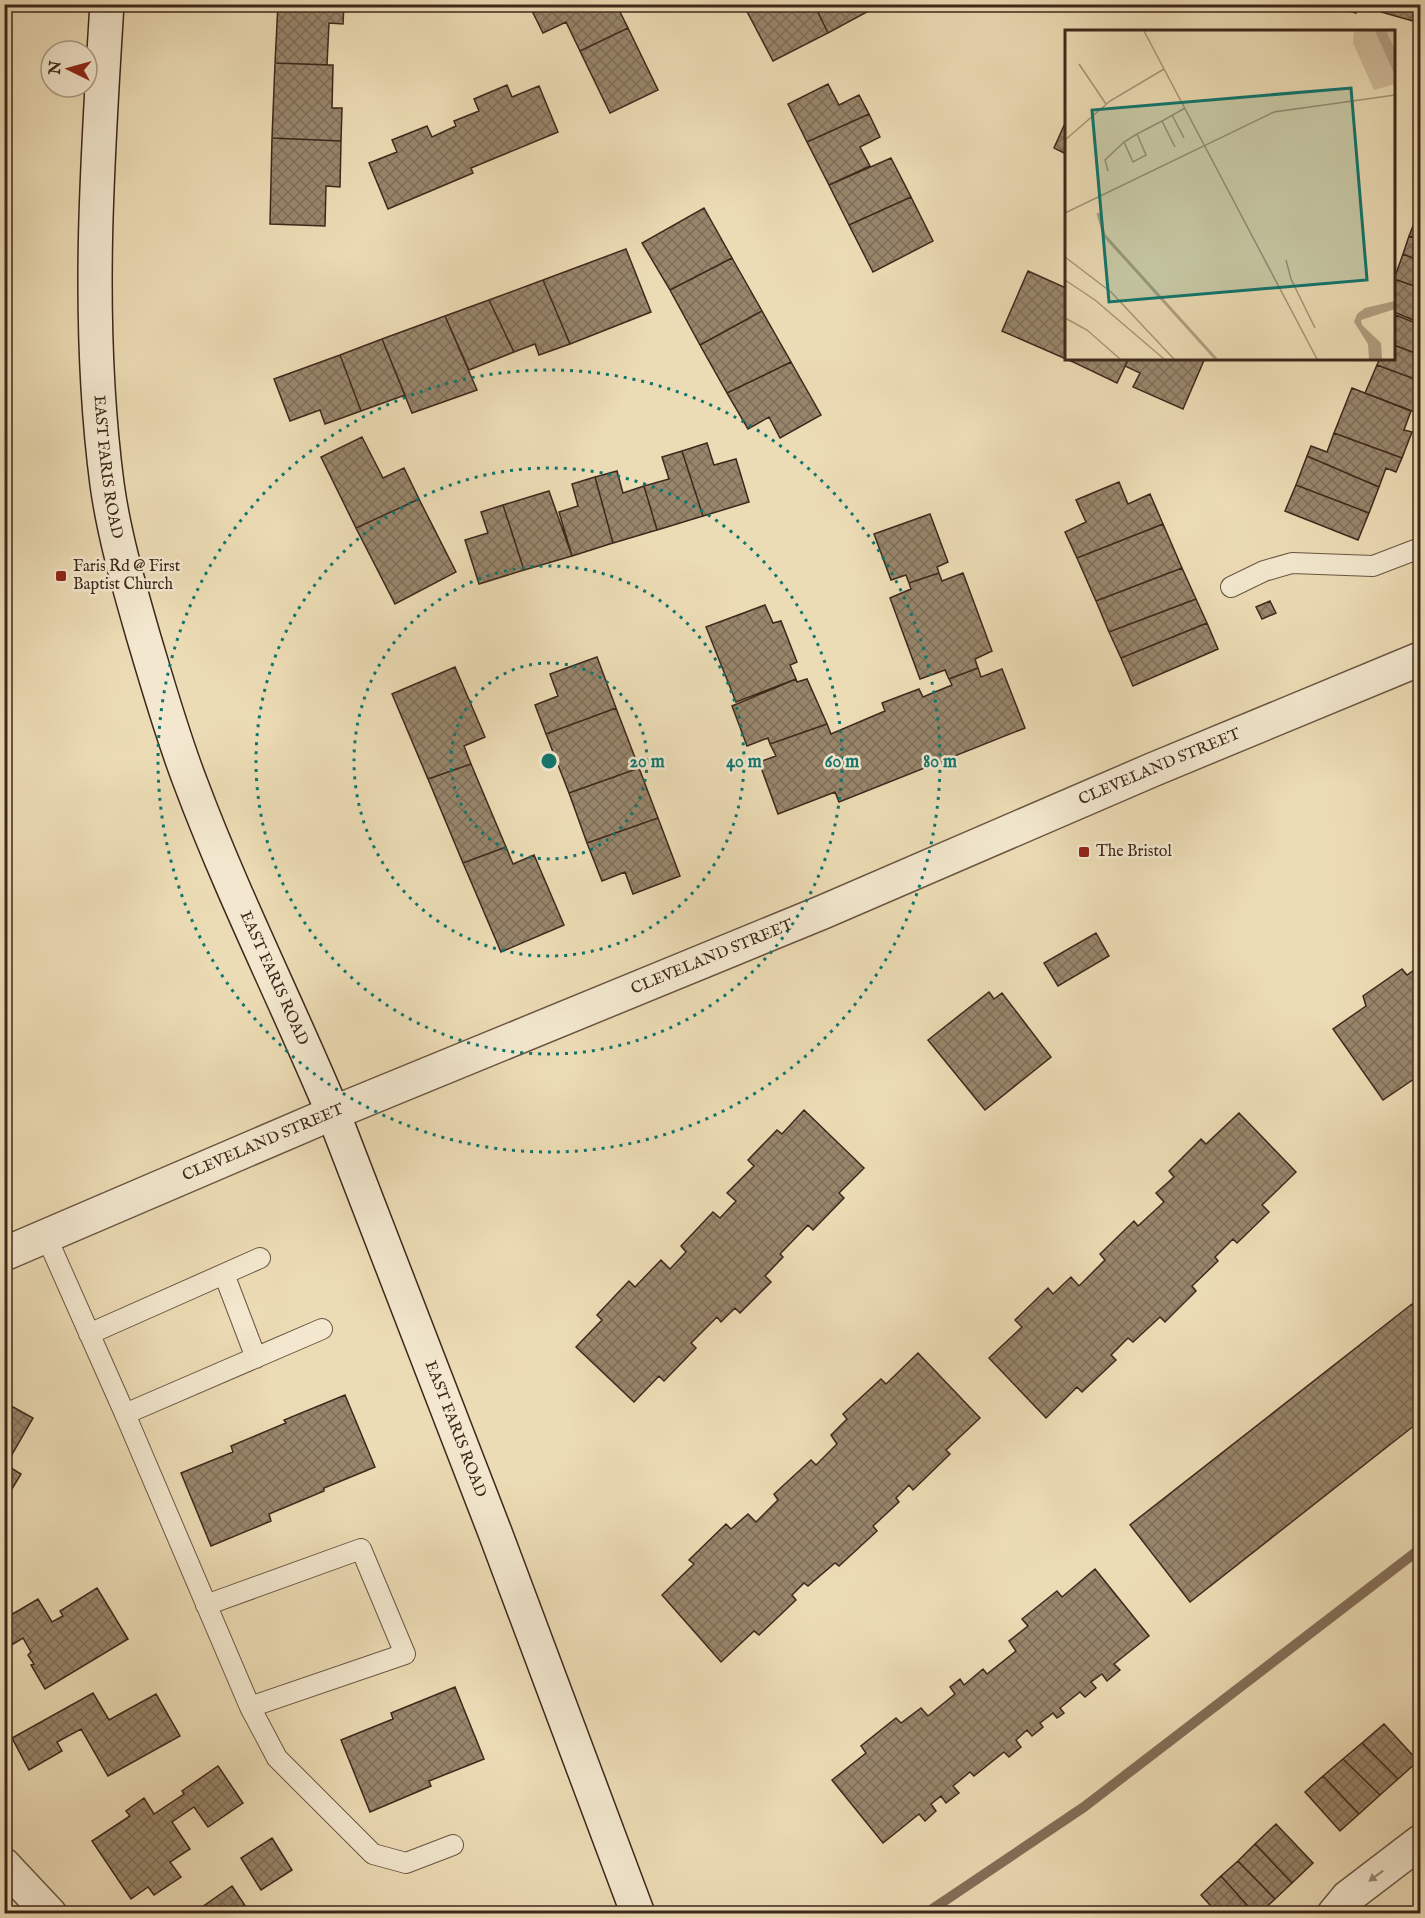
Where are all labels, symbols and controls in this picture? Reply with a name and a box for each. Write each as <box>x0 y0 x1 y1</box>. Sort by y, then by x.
inset map <box>1065 30 1395 360</box>
north arrow <box>39 39 99 99</box>
text: N <box>45 60 67 77</box>
street label: EAST FARIS ROAD <box>88 394 127 541</box>
place label: Faris Rd @ First Baptist Church <box>73 557 181 595</box>
marker: Faris Rd @ First Baptist Church <box>54 569 68 583</box>
street label: CLEVELAND STREET <box>1076 724 1244 810</box>
centre of rings <box>539 751 559 771</box>
text: 20 m <box>629 751 665 774</box>
text: 40 m <box>726 751 762 774</box>
text: 60 m <box>825 751 859 774</box>
text: 80 m <box>923 751 957 774</box>
place label: The Bristol <box>1096 842 1172 862</box>
marker: The Bristol <box>1077 845 1091 859</box>
street label: EAST FARIS ROAD <box>235 908 313 1049</box>
street label: CLEVELAND STREET <box>628 915 797 1000</box>
street label: CLEVELAND STREET <box>180 1100 347 1186</box>
street label: EAST FARIS ROAD <box>420 1358 491 1500</box>
one-way arrow <box>1368 1870 1384 1882</box>

